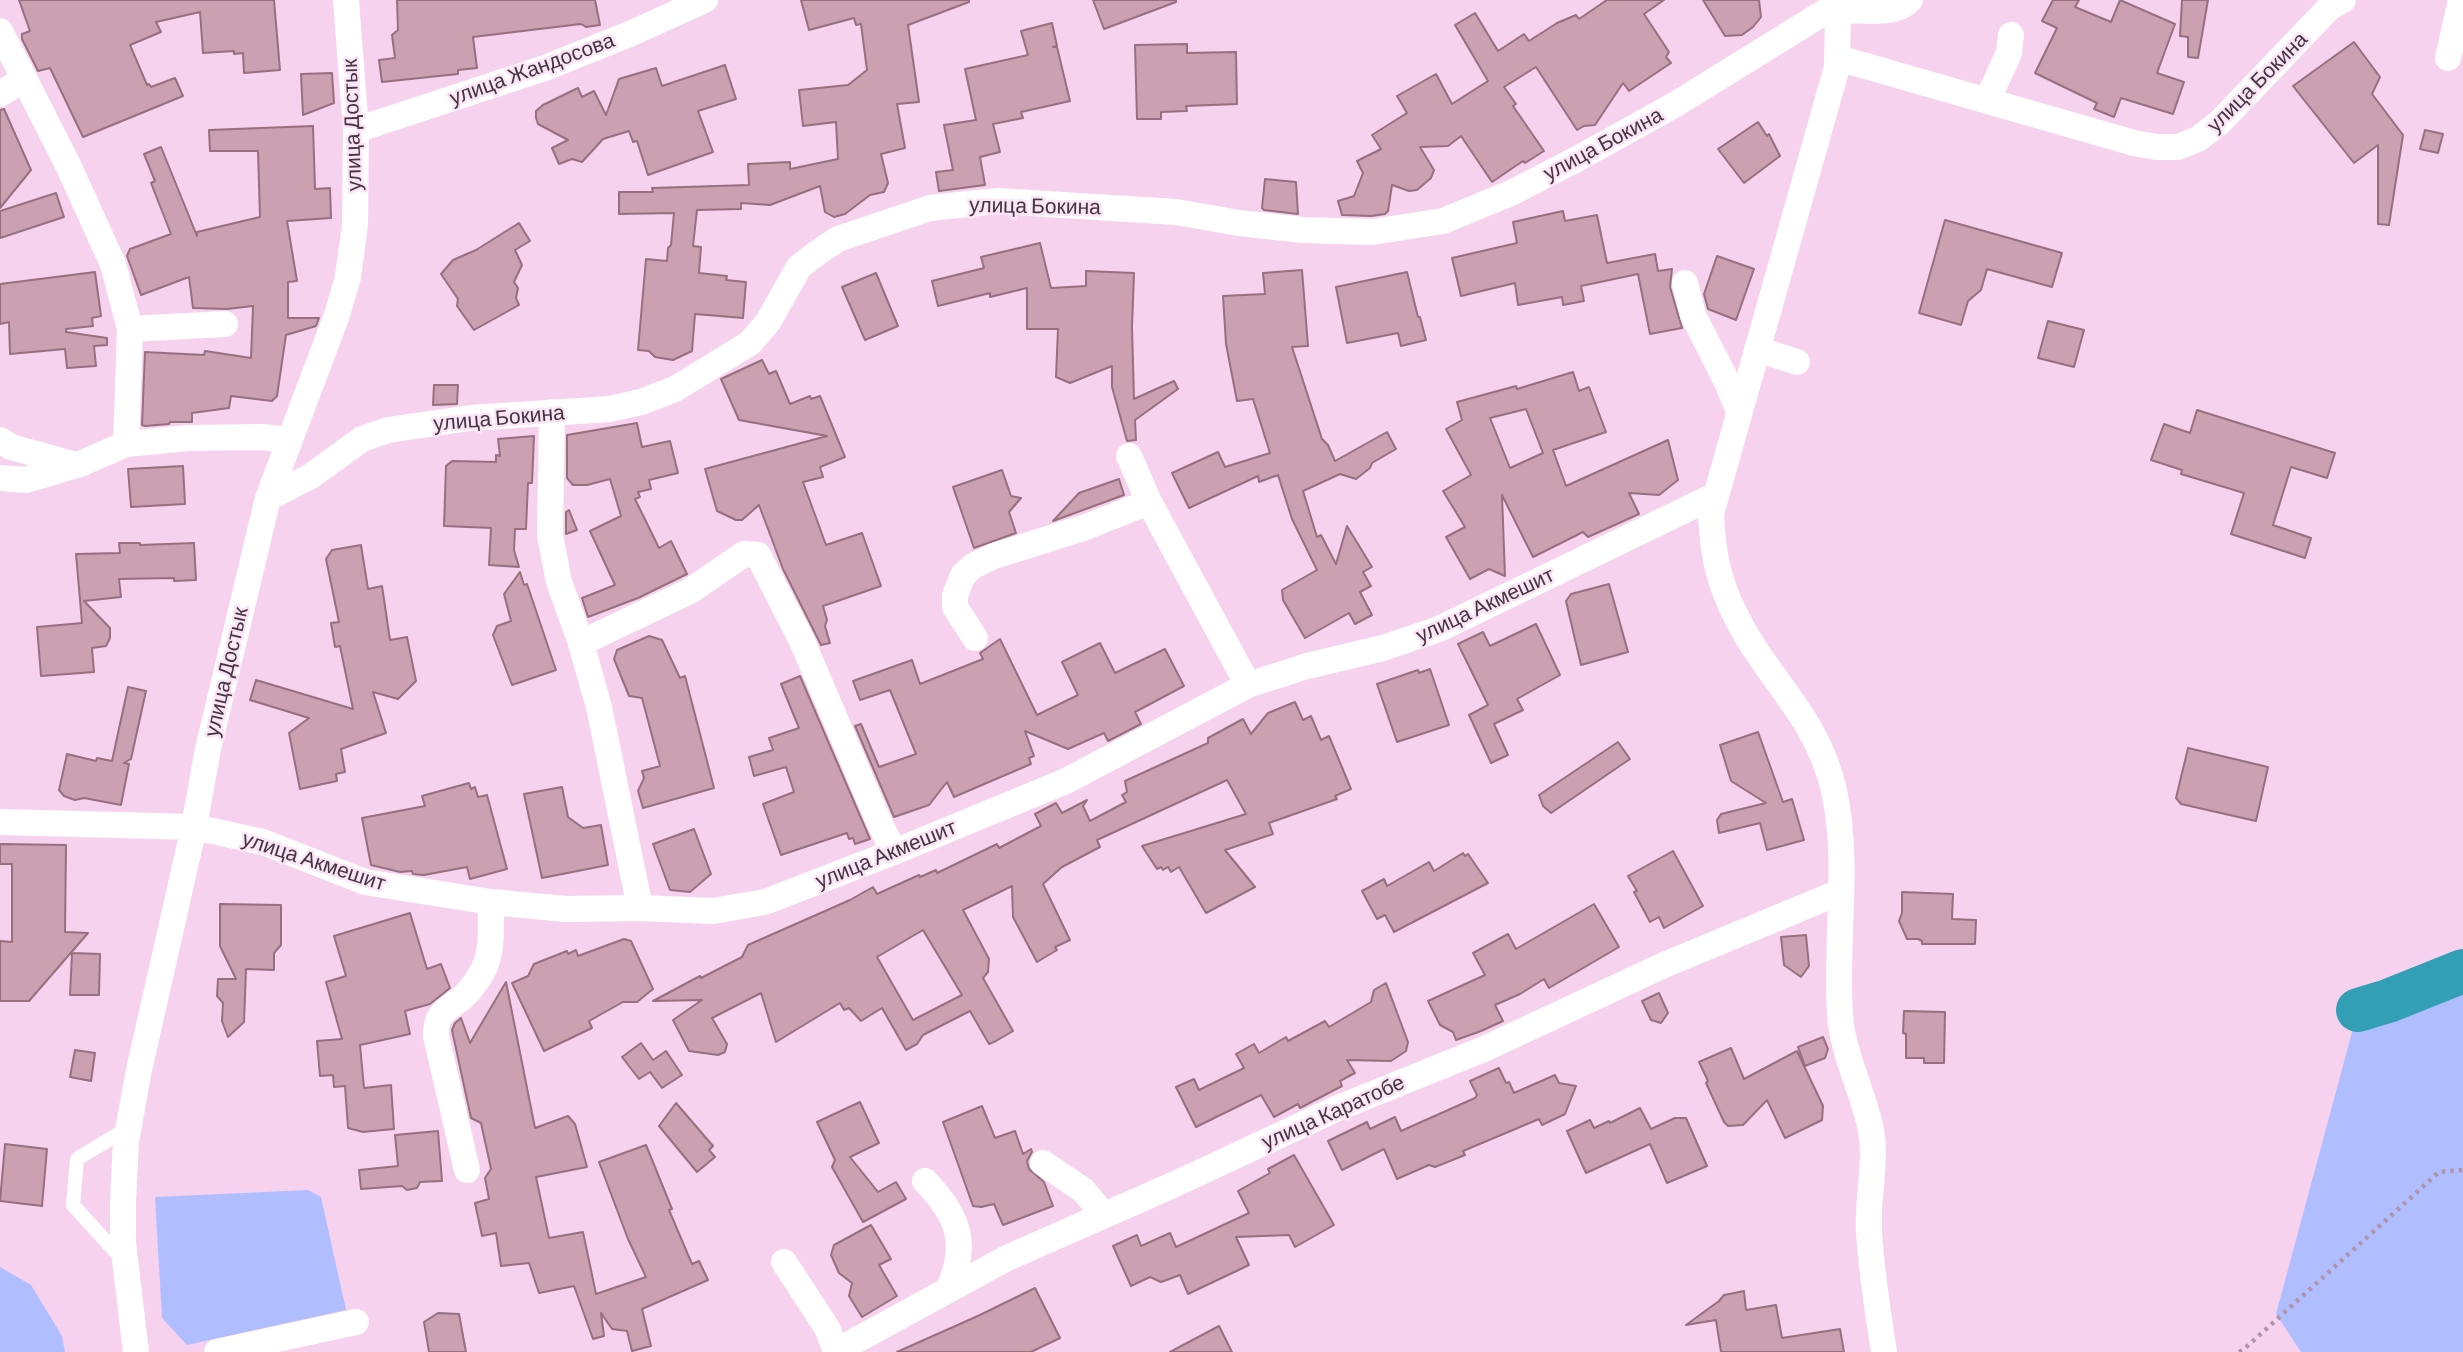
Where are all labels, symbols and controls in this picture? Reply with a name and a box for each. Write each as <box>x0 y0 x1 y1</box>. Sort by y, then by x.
street label: улица Жандосова <box>446 27 618 111</box>
street label: улица Бокина <box>2202 27 2312 137</box>
street label: улица Достык <box>337 58 367 192</box>
street label: улица Бокина <box>1539 102 1667 186</box>
street label: улица Бокина <box>969 192 1101 220</box>
street label: улица Бокина <box>432 400 566 436</box>
street label: улица Акмешит <box>1412 562 1558 648</box>
street label: улица Достык <box>199 605 253 739</box>
street label: улица Акмешит <box>812 814 960 894</box>
street label: улица Акмешит <box>239 826 389 896</box>
street label: улица Каратобе <box>1258 1069 1408 1155</box>

